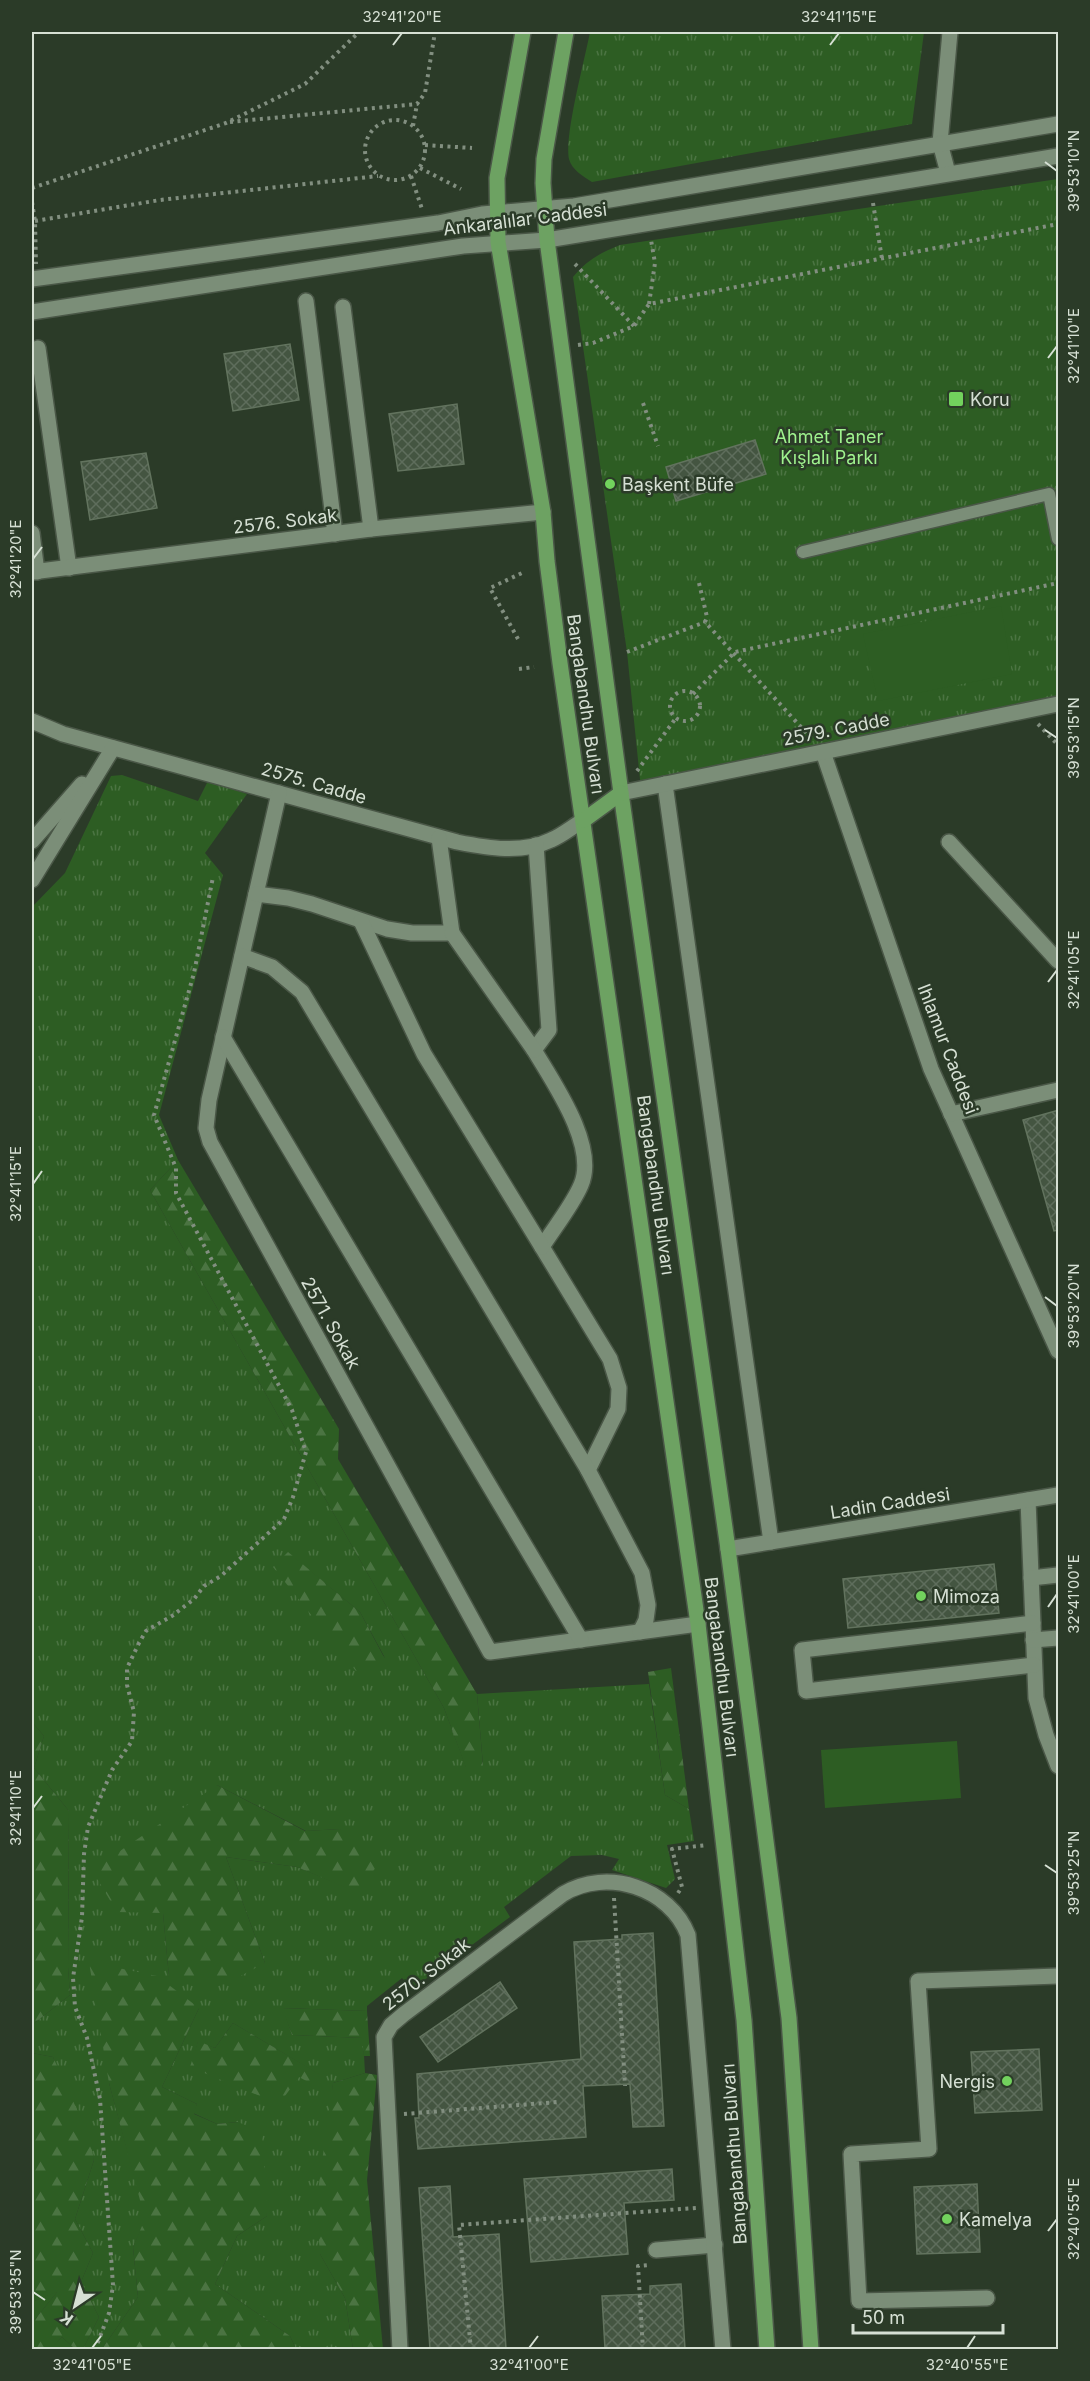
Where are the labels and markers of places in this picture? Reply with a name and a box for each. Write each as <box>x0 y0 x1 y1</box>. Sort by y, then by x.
place label: Koru <box>970 389 1010 410</box>
marker: Koru <box>947 390 965 408</box>
place label: Başkent Büfe <box>622 474 734 495</box>
marker: Başkent Büfe <box>603 477 617 491</box>
place label: Mimoza <box>933 1586 1000 1607</box>
marker: Mimoza <box>914 1589 928 1603</box>
place label: Nergis <box>940 2071 995 2092</box>
marker: Nergis <box>1000 2074 1014 2088</box>
place label: Kamelya <box>959 2209 1032 2230</box>
marker: Kamelya <box>940 2212 954 2226</box>

